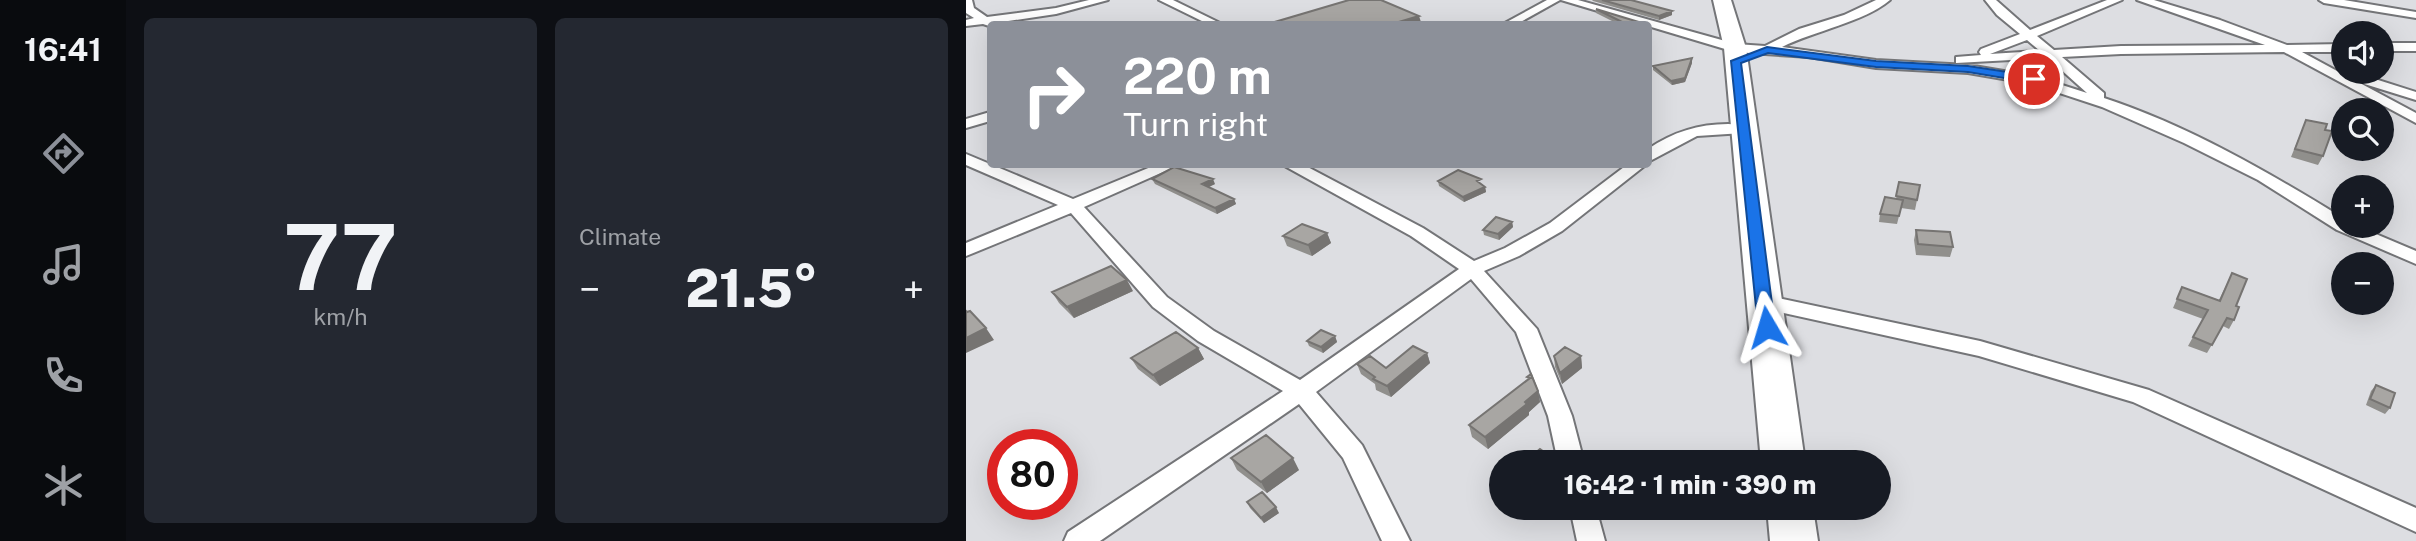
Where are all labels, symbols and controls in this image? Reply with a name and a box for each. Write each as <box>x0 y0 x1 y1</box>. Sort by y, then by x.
map controls <box>2331 21 2394 315</box>
button: sound <box>2331 21 2394 84</box>
text: 16:41 <box>24 31 102 68</box>
text: 220 m <box>1123 47 1272 105</box>
icon: right <box>1008 49 1099 140</box>
pin <box>2004 49 2064 109</box>
icon: arrive <box>2015 60 2053 98</box>
button: search <box>2331 98 2394 161</box>
text: Turn right <box>1123 106 1268 143</box>
icon: directions <box>39 129 88 178</box>
button: + <box>2331 175 2394 238</box>
text: 77 <box>283 204 398 310</box>
text: Climate <box>579 223 661 250</box>
icon: music <box>39 240 88 289</box>
button: − <box>2331 252 2394 315</box>
text: 21.5° <box>685 258 818 319</box>
text: − <box>579 267 600 312</box>
text: + <box>903 267 924 312</box>
position arrow <box>1730 290 1804 364</box>
text: km/h <box>313 303 368 330</box>
icon: phone <box>39 351 88 400</box>
speed limit sign: 80 <box>987 429 1078 520</box>
icon: climate <box>39 461 88 510</box>
text: 16:42 · 1 min · 390 m <box>1564 469 1816 500</box>

